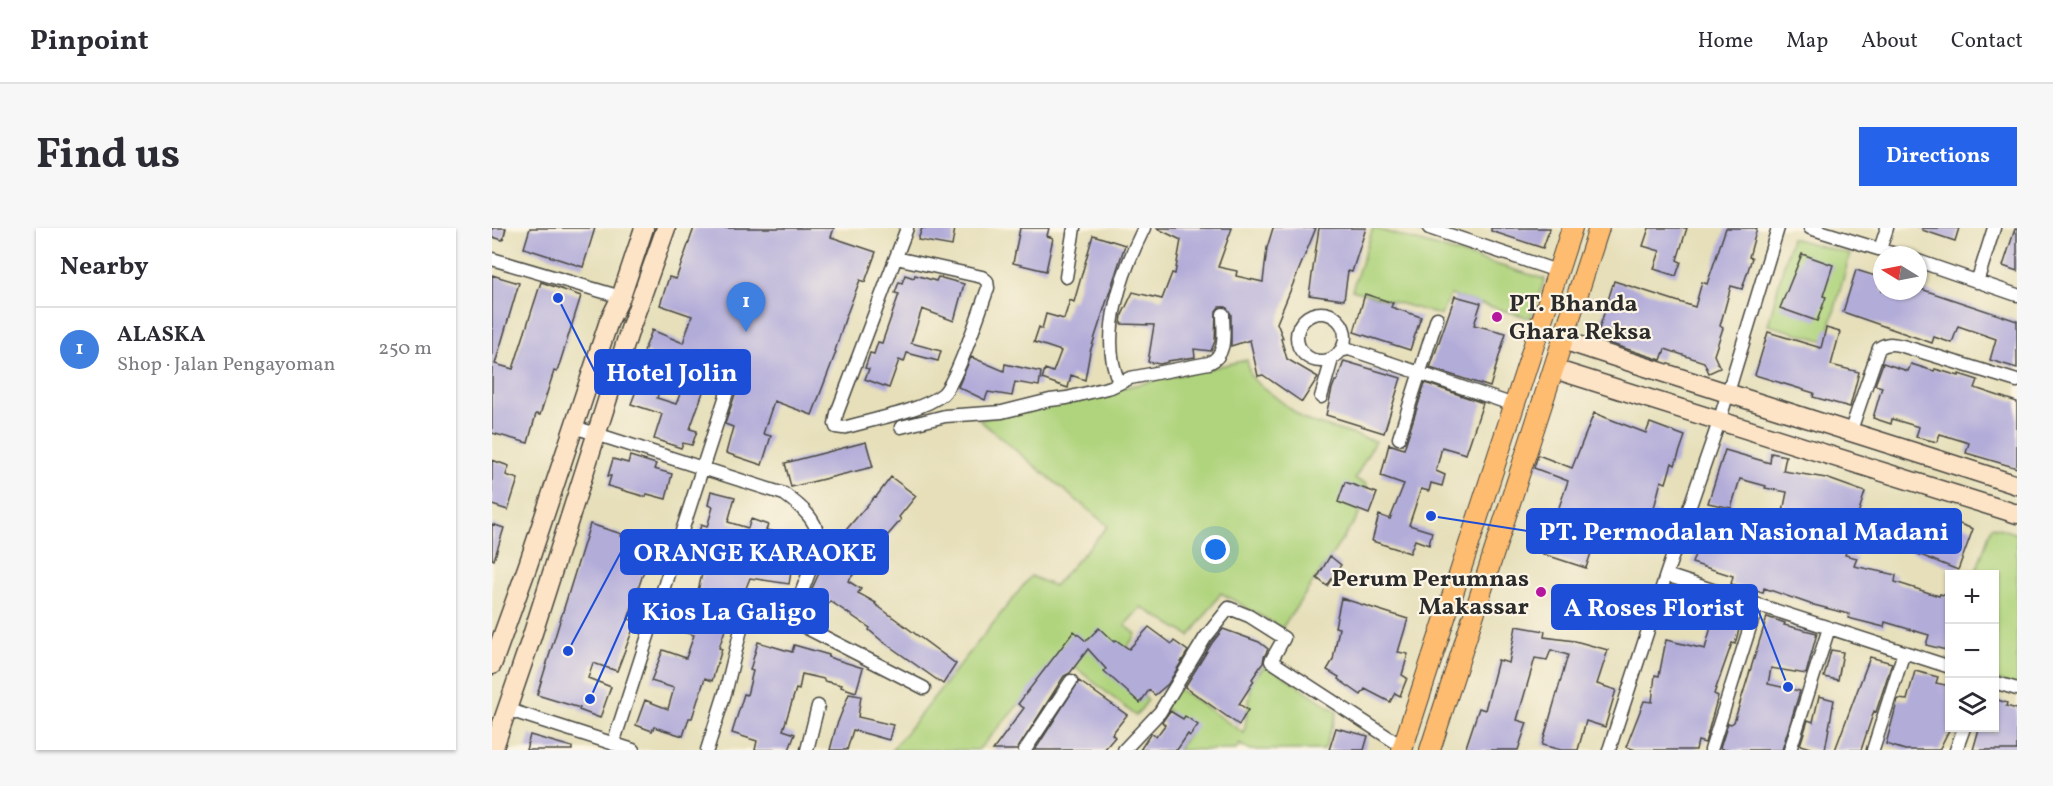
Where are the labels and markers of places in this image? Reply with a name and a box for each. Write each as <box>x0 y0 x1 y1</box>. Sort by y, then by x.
pin: 1 <box>726 282 766 332</box>
place label: PT. Bhanda Ghara Reksa <box>1509 288 1652 350</box>
marker: PT. Bhanda Ghara Reksa <box>1490 310 1504 324</box>
callout: Hotel Jolin <box>595 350 750 394</box>
callout: PT. Permodalan Nasional Madani <box>1527 509 1961 553</box>
callout: ORANGE KARAOKE <box>621 530 888 574</box>
place label: Perum Perumnas Makassar <box>1331 563 1529 625</box>
marker: Perum Perumnas Makassar <box>1534 585 1548 599</box>
callout: A Roses Florist <box>1552 585 1757 629</box>
callout: Kios La Galigo <box>629 589 828 633</box>

